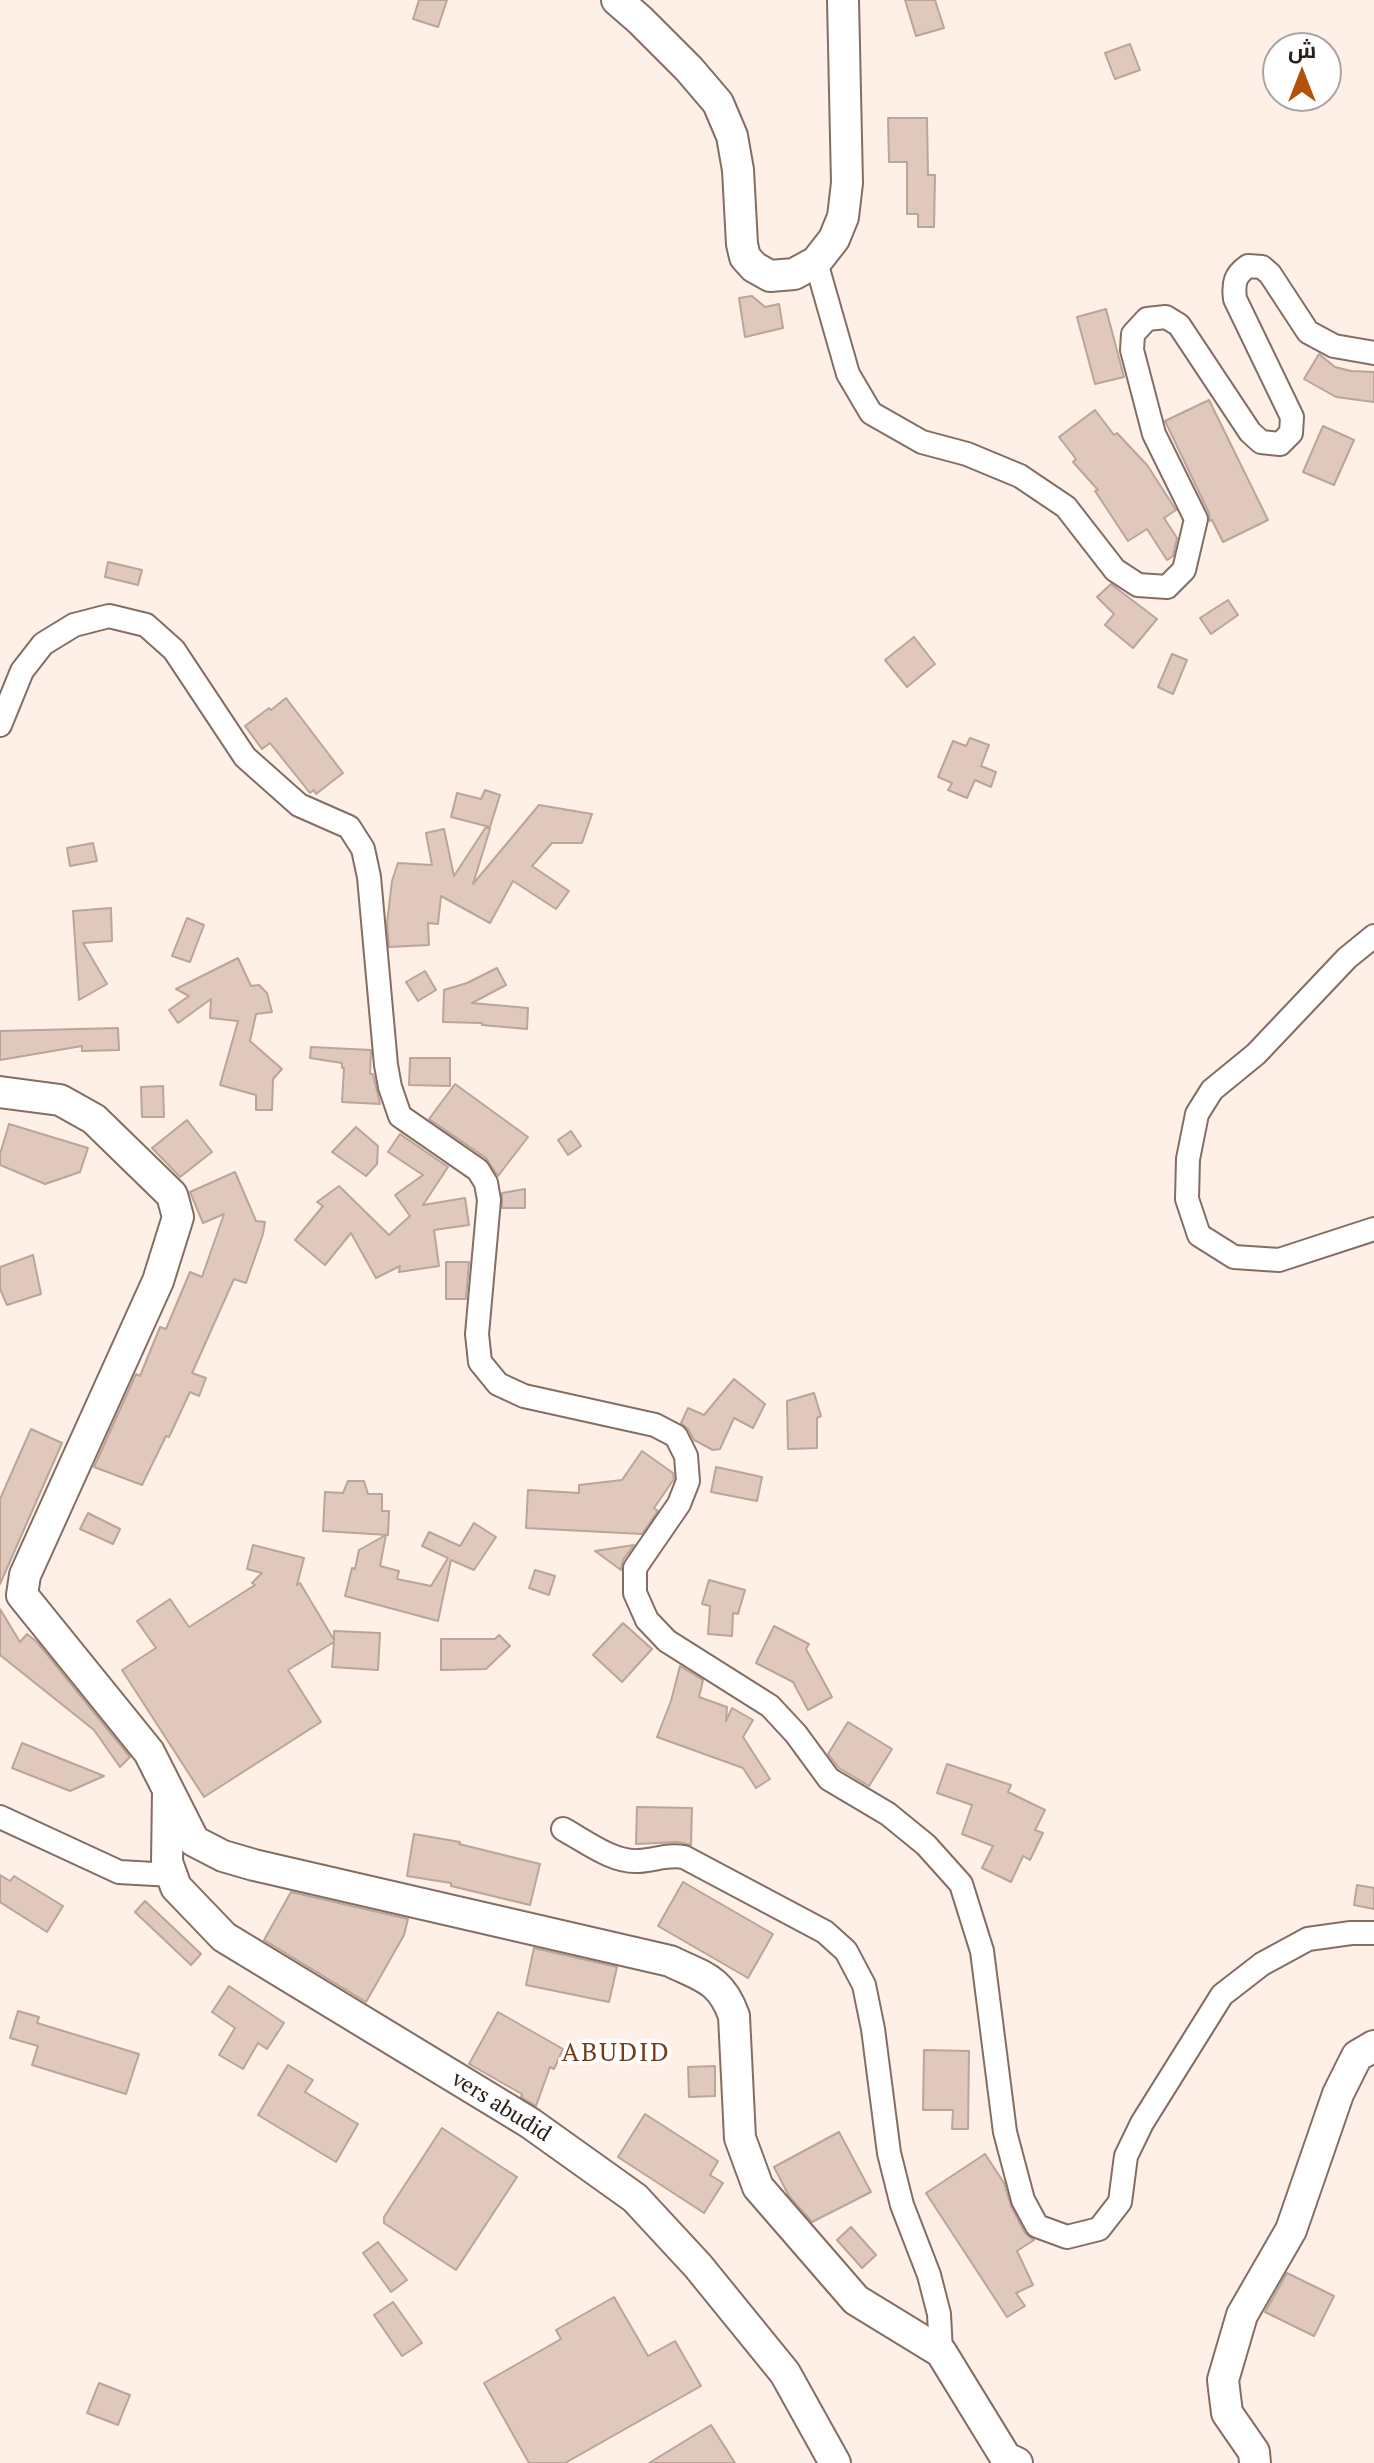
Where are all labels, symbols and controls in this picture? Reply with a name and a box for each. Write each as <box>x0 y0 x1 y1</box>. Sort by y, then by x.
north arrow <box>1262 32 1342 112</box>
text: ش <box>1288 35 1316 64</box>
district label: ABUDID <box>561 2038 671 2070</box>
street label: vers abudid <box>447 2066 555 2148</box>

